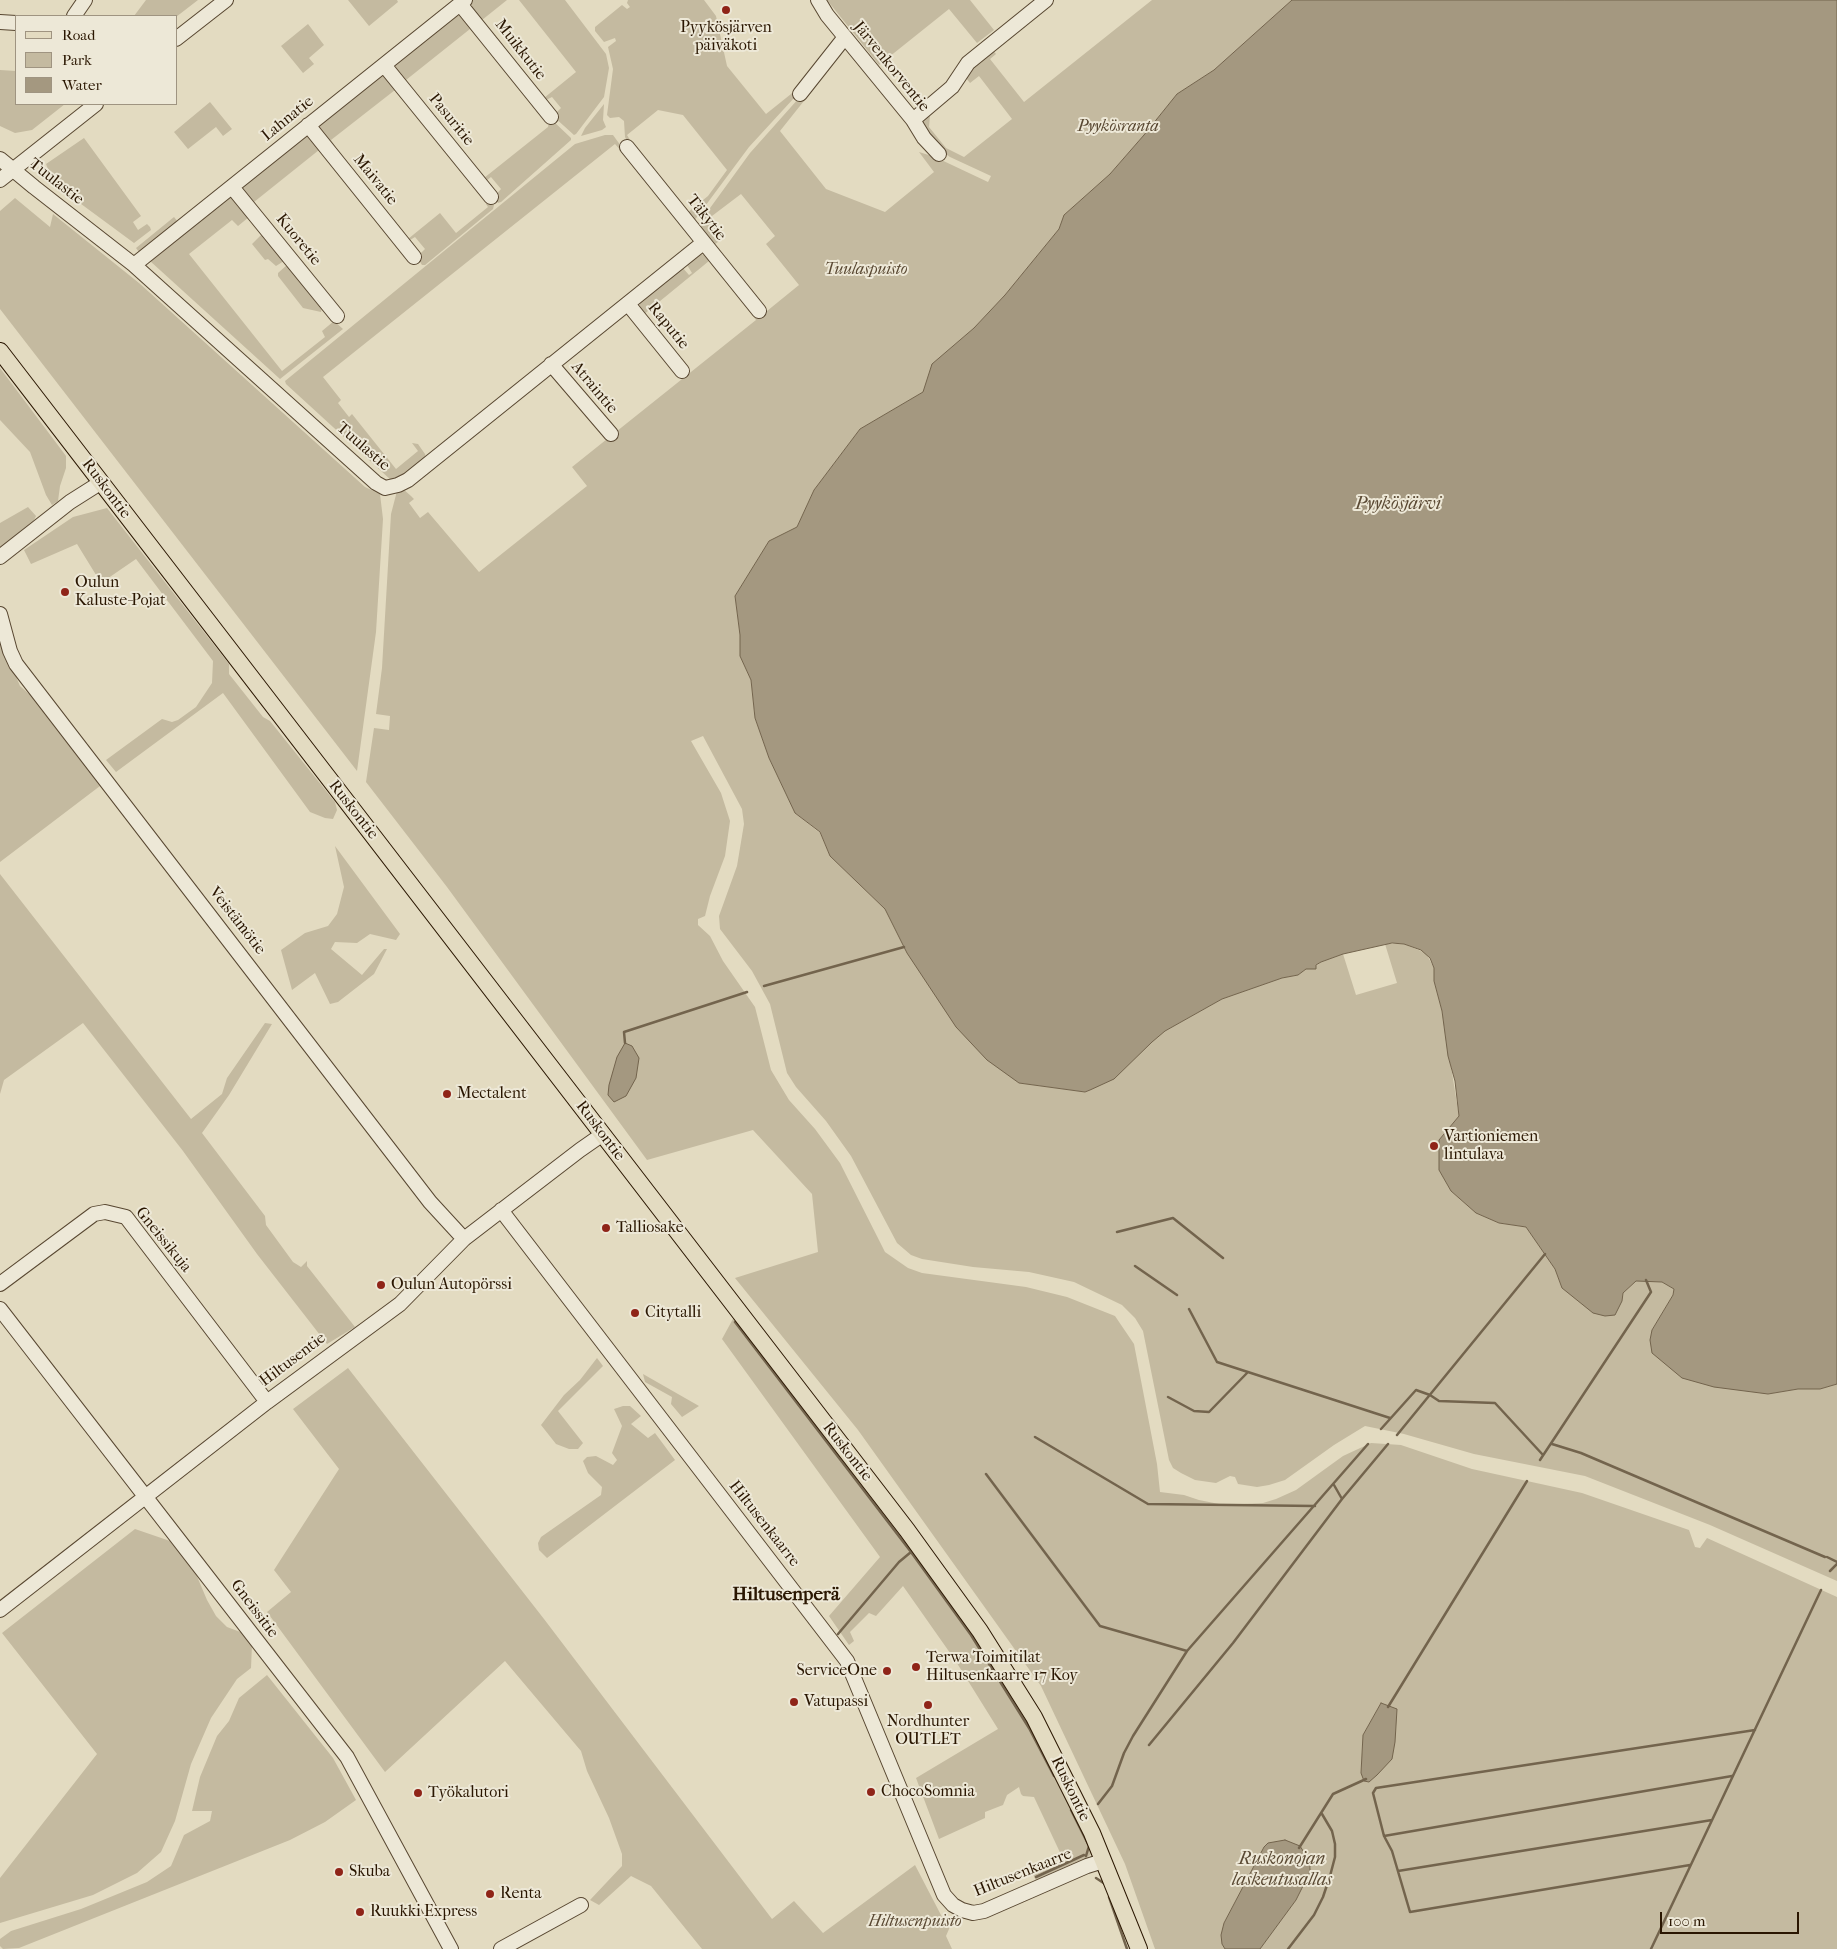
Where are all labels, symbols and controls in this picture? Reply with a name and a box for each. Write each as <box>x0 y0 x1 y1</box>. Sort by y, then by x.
marker: Pyykösjärven päiväkoti <box>720 4 732 16</box>
legend <box>15 15 178 105</box>
street label: Muikkutie <box>490 16 550 84</box>
place label: Pyykösjärven päiväkoti <box>680 18 772 56</box>
street label: Järvenkorventie <box>849 18 933 116</box>
text: Road <box>62 26 95 44</box>
text: Park <box>62 51 92 69</box>
text: Water <box>62 76 102 94</box>
street label: Pasuritie <box>424 90 478 150</box>
street label: Lahnatie <box>258 92 318 146</box>
park label: Pyykösranta <box>1077 117 1159 137</box>
street label: Maivatie <box>349 151 401 209</box>
street label: Tuulastie <box>25 155 87 209</box>
street label: Täkytie <box>682 191 730 245</box>
street label: Kuoretie <box>271 210 325 270</box>
park label: Tuulaspuisto <box>825 260 907 280</box>
street label: Raputie <box>643 299 693 353</box>
street label: Atraintie <box>567 358 621 418</box>
street label: Tuulastie <box>332 419 394 475</box>
street label: Ruskontie <box>77 455 135 523</box>
water label: Pyykösjärvi <box>1355 494 1441 516</box>
place label: Oulun Kaluste-Pojat <box>75 573 166 611</box>
marker: Oulun Kaluste-Pojat <box>59 586 71 598</box>
street label: Ruskontie <box>324 777 382 843</box>
street label: Veistämötie <box>205 883 269 959</box>
place label: Mectalent <box>457 1084 527 1104</box>
marker: Mectalent <box>441 1088 453 1100</box>
street label: Ruskontie <box>571 1097 629 1165</box>
place label: Vartioniemen lintulava <box>1444 1127 1538 1165</box>
marker: Vartioniemen lintulava <box>1428 1140 1440 1152</box>
street label: Gneissikuja <box>131 1203 195 1277</box>
place label: Talliosake <box>616 1218 684 1238</box>
marker: Talliosake <box>600 1222 612 1234</box>
place label: Oulun Autopörssi <box>391 1275 512 1295</box>
marker: Oulun Autopörssi <box>375 1279 387 1291</box>
place label: Citytalli <box>645 1303 701 1323</box>
marker: Citytalli <box>629 1307 641 1319</box>
street label: Hiltusentie <box>256 1329 330 1391</box>
street label: Ruskontie <box>818 1419 876 1485</box>
street label: Hiltusenkaarre <box>724 1477 804 1571</box>
street label: Gneissitie <box>226 1576 282 1642</box>
district label: Hiltusenperä <box>732 1584 840 1606</box>
place label: Terwa Toimitilat Hiltusenkaarre 17 Koy <box>926 1648 1078 1686</box>
place label: ServiceOne <box>797 1661 877 1681</box>
marker: Terwa Toimitilat Hiltusenkaarre 17 Koy <box>910 1661 922 1673</box>
marker: ServiceOne <box>881 1665 893 1677</box>
place label: Vatupassi <box>804 1692 868 1712</box>
marker: Vatupassi <box>788 1696 800 1708</box>
marker: Nordhunter OUTLET <box>922 1699 934 1711</box>
place label: Nordhunter OUTLET <box>887 1712 969 1750</box>
street label: Ruskontie <box>1046 1753 1094 1825</box>
place label: ChocoSomnia <box>881 1782 975 1802</box>
place label: Työkalutori <box>428 1783 509 1803</box>
marker: ChocoSomnia <box>865 1786 877 1798</box>
marker: Työkalutori <box>412 1787 424 1799</box>
street label: Hiltusenkaarre <box>971 1845 1075 1901</box>
water label: Ruskonojan laskeutusallas <box>1232 1849 1332 1892</box>
place label: Skuba <box>349 1862 390 1882</box>
marker: Skuba <box>333 1866 345 1878</box>
place label: Renta <box>500 1884 542 1904</box>
marker: Renta <box>484 1888 496 1900</box>
place label: Ruukki Express <box>370 1902 477 1922</box>
scale bar <box>1662 1902 1801 1934</box>
marker: Ruukki Express <box>354 1906 366 1918</box>
park label: Hiltusenpuisto <box>868 1912 962 1932</box>
text: 100 m <box>1668 1912 1706 1930</box>

